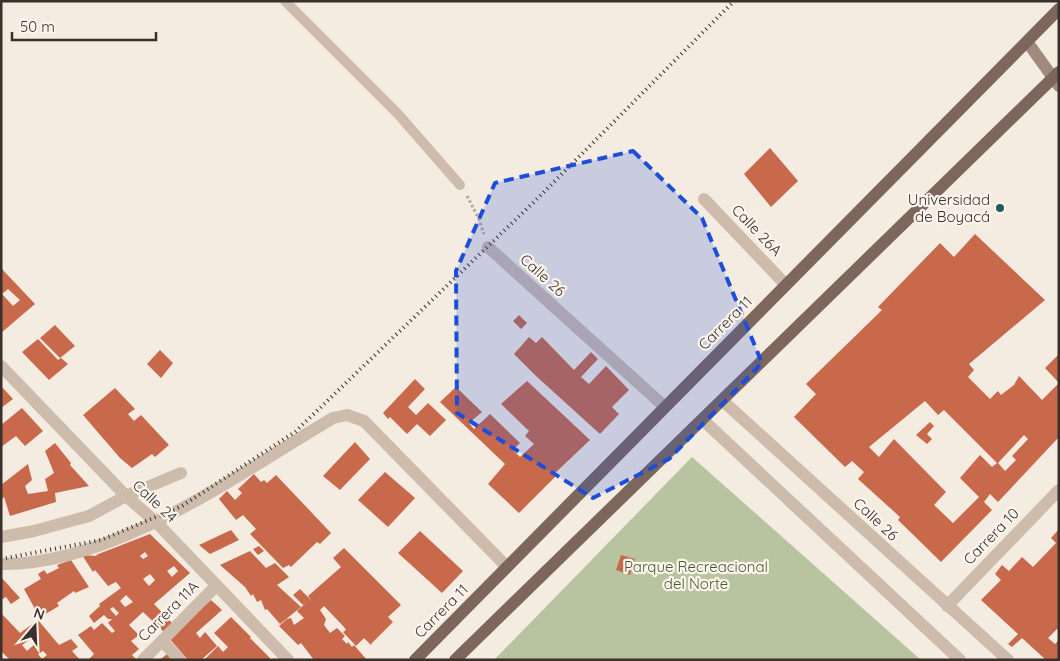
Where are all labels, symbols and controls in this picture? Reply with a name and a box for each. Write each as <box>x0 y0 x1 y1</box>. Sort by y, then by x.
scale bar <box>12 10 156 42</box>
text: 50 m <box>20 17 55 36</box>
place label: Universidad de Boyacá <box>908 190 990 226</box>
street label: Calle 26A <box>728 200 786 260</box>
marker: Universidad de Boyacá <box>994 202 1006 214</box>
street label: Calle 26 <box>516 250 570 300</box>
street label: Carrera 11 <box>694 292 756 354</box>
street label: Calle 24 <box>129 476 181 526</box>
street label: Calle 26 <box>850 493 902 545</box>
street label: Carrera 10 <box>959 504 1023 568</box>
park label: Parque Recreacional del Norte <box>624 557 768 593</box>
street label: Carrera 11A <box>134 576 203 645</box>
street label: Carrera 11 <box>410 580 472 642</box>
north arrow <box>10 601 60 651</box>
text: N <box>31 604 47 624</box>

